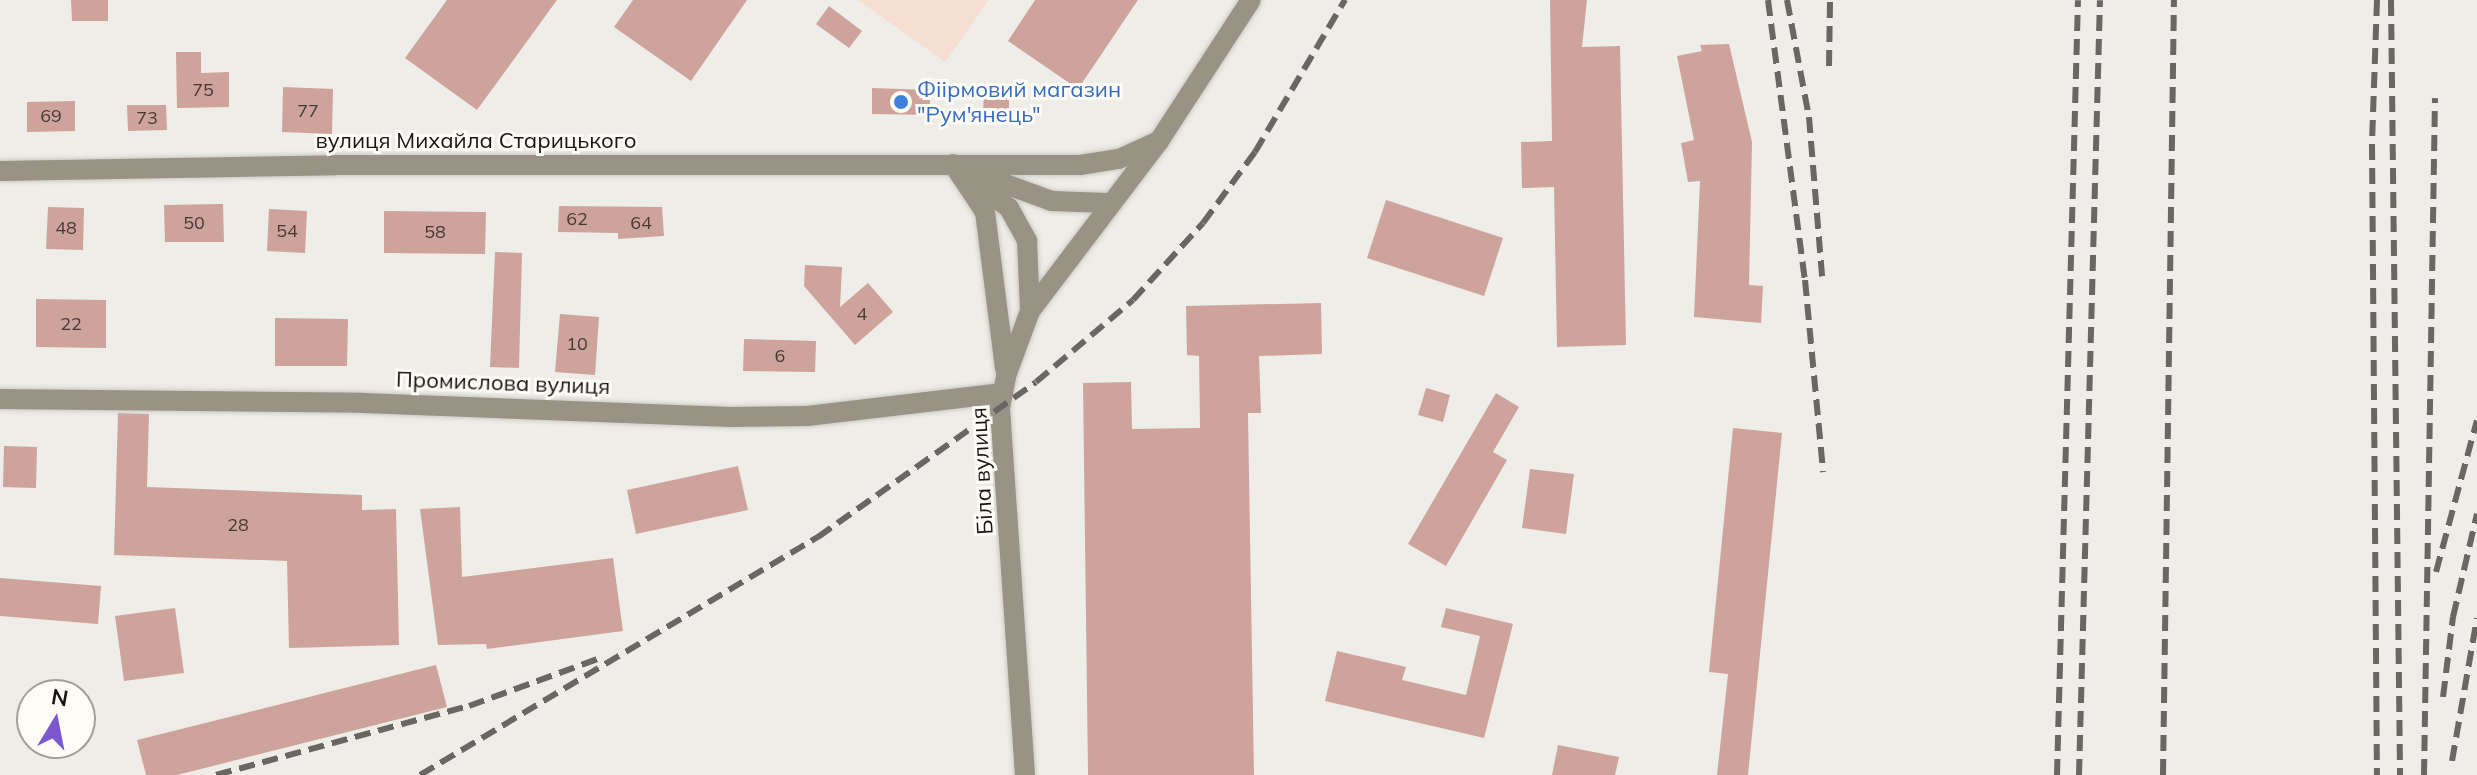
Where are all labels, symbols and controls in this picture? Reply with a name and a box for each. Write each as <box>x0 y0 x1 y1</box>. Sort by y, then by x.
place label: Фіірмовий магазин "Рум'янець" <box>917 76 1121 128</box>
house number: 75 <box>192 79 214 101</box>
marker: Фіірмовий магазин "Рум'янець" <box>892 93 910 111</box>
house number: 77 <box>297 100 319 122</box>
house number: 69 <box>40 105 62 127</box>
house number: 73 <box>136 107 158 129</box>
street label: вулиця Михайла Старицького <box>316 128 636 154</box>
house number: 62 <box>566 208 588 230</box>
house number: 50 <box>183 212 205 234</box>
house number: 64 <box>630 212 652 234</box>
house number: 48 <box>55 217 77 239</box>
house number: 54 <box>276 220 298 242</box>
house number: 58 <box>424 221 446 243</box>
house number: 4 <box>857 303 867 325</box>
house number: 22 <box>60 313 82 335</box>
house number: 10 <box>566 333 588 355</box>
house number: 6 <box>775 345 785 367</box>
street label: Промислова вулиця <box>395 366 611 400</box>
street label: Біла вулиця <box>965 407 999 535</box>
house number: 28 <box>227 514 249 536</box>
north arrow <box>16 679 96 759</box>
text: N <box>49 682 70 713</box>

